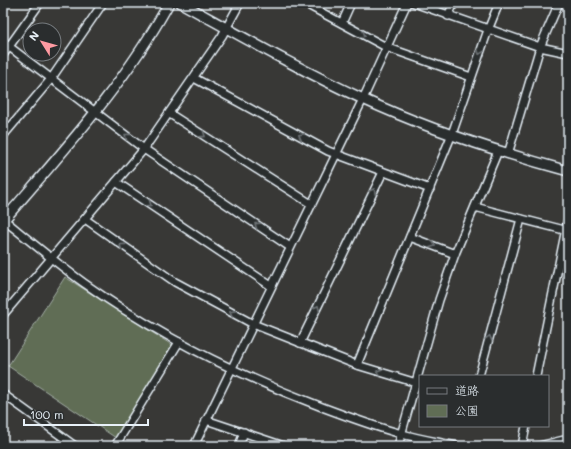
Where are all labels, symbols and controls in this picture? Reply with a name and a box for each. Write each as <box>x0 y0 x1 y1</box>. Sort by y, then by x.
north arrow <box>22 22 62 62</box>
text: N <box>25 28 42 44</box>
one-way arrow <box>359 30 366 37</box>
one-way arrow <box>476 49 485 56</box>
one-way arrow <box>199 130 206 137</box>
one-way arrow <box>298 133 306 141</box>
one-way arrow <box>124 134 131 141</box>
one-way arrow <box>369 188 376 195</box>
one-way arrow <box>144 199 151 206</box>
one-way arrow <box>255 223 262 230</box>
one-way arrow <box>429 241 436 249</box>
one-way arrow <box>119 244 126 251</box>
one-way arrow <box>312 305 320 312</box>
one-way arrow <box>229 310 237 318</box>
one-way arrow <box>484 335 493 342</box>
one-way arrow <box>376 368 383 377</box>
legend <box>419 375 549 427</box>
text: 道路 <box>455 382 479 398</box>
scale bar <box>24 401 148 427</box>
text: 公園 <box>455 402 479 418</box>
text: 100 m <box>30 406 64 422</box>

